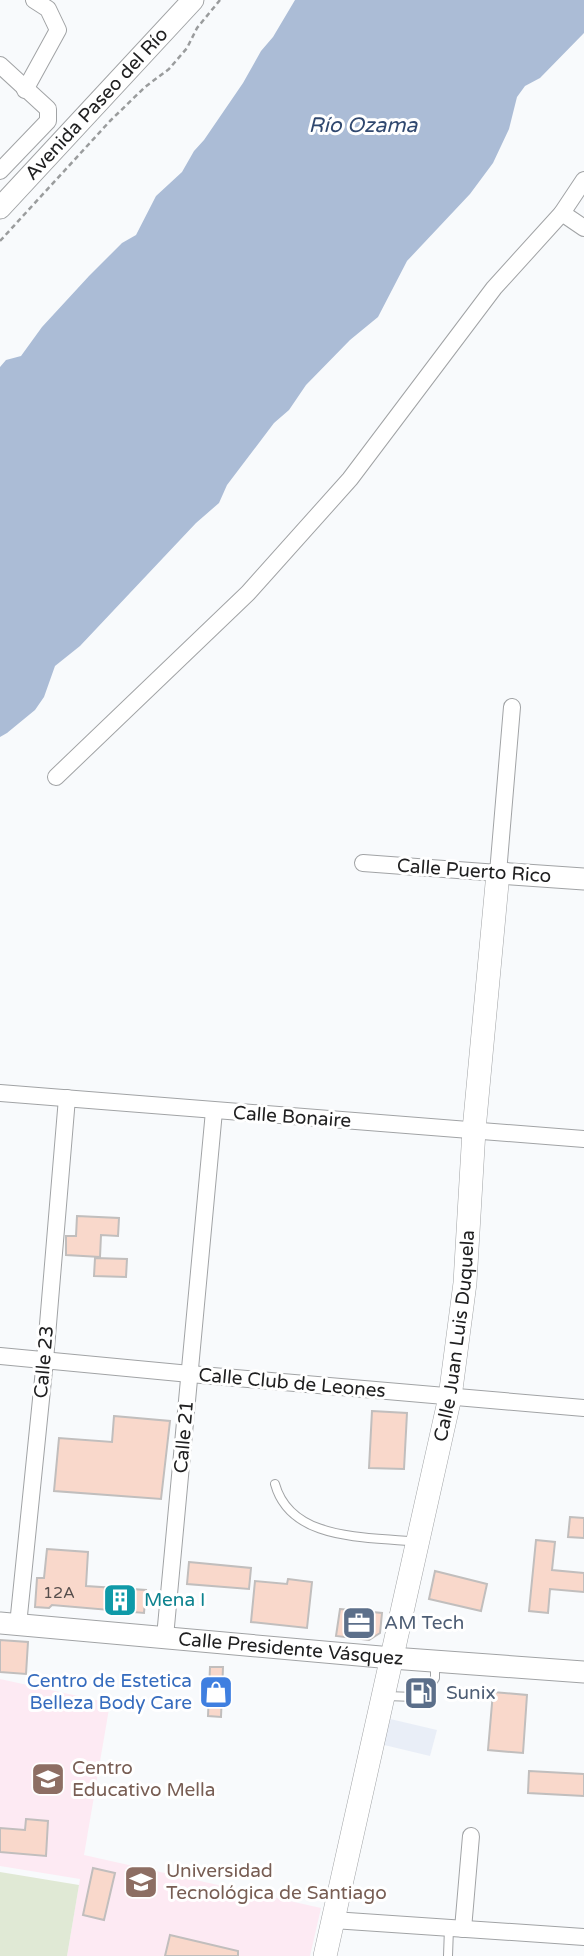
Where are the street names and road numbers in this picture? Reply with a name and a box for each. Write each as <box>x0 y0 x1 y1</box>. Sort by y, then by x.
street label: Avenida Paseo del Río <box>21 23 173 185</box>
street label: Calle Puerto Rico <box>396 855 552 887</box>
street label: Calle Bonaire <box>232 1102 352 1132</box>
street label: Calle Juan Luis Duquela <box>429 1229 479 1444</box>
street label: Calle 23 <box>30 1325 58 1399</box>
street label: Calle Club de Leones <box>197 1364 387 1402</box>
street label: Calle 21 <box>170 1400 198 1474</box>
street label: Calle Presidente Vásquez <box>177 1628 404 1670</box>

